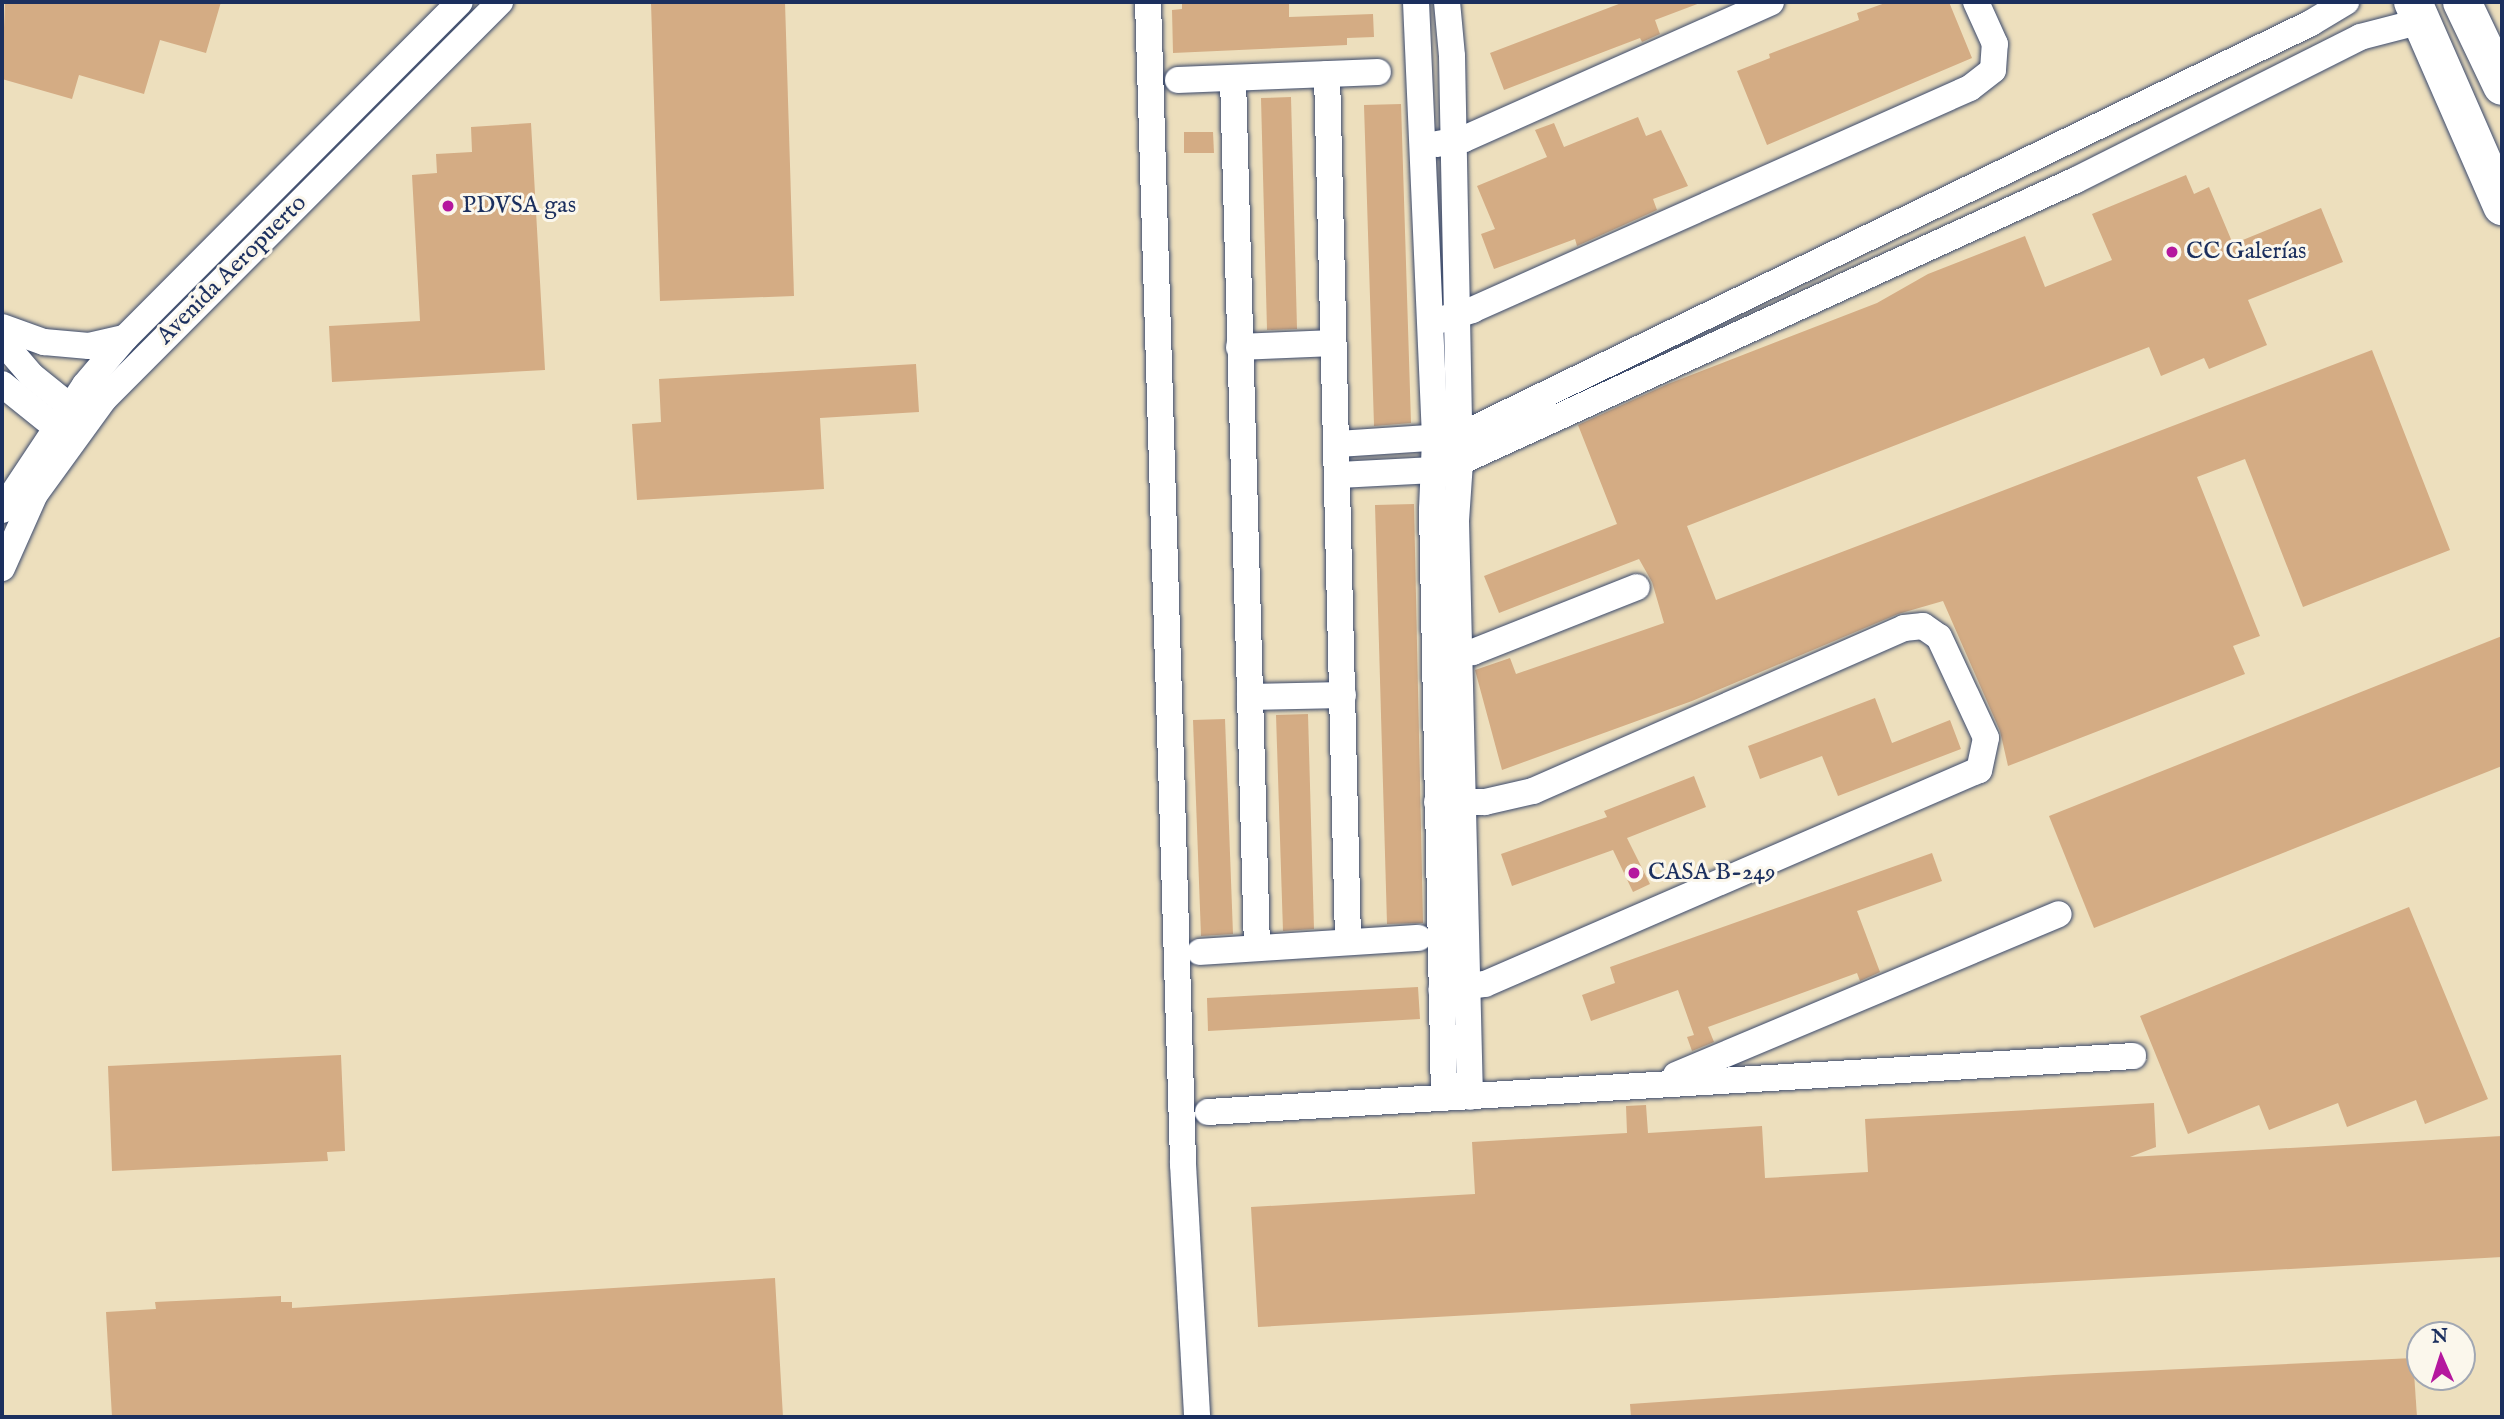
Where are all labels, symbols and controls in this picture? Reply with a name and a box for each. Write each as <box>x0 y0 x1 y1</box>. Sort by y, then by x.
street label: Avenida Aeropuerto <box>151 189 313 351</box>
place label: PDVSA gas <box>462 192 576 220</box>
marker: PDVSA gas <box>440 198 456 214</box>
place label: CC Galerías <box>2186 238 2307 266</box>
marker: CC Galerías <box>2164 244 2180 260</box>
place label: CASA B-249 <box>1648 859 1776 887</box>
marker: CASA B-249 <box>1626 865 1642 881</box>
north arrow <box>2406 1321 2476 1391</box>
text: N <box>2431 1325 2449 1349</box>

